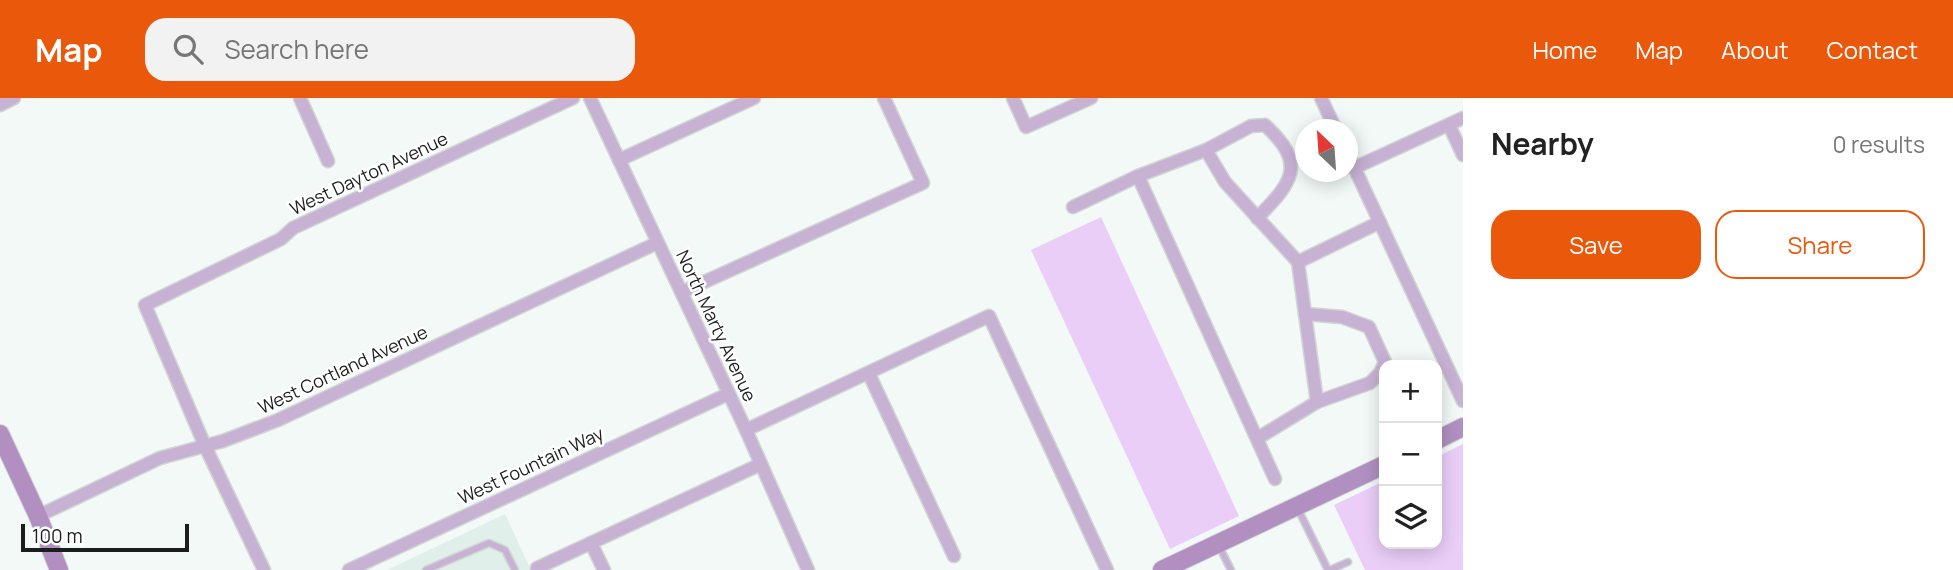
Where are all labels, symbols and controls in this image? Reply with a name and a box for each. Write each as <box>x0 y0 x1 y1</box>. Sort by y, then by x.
search box <box>145 18 635 81</box>
text: Map <box>35 27 103 72</box>
icon: search <box>169 30 207 68</box>
text: Search here <box>225 31 369 67</box>
text: Home <box>1532 33 1597 66</box>
text: Map <box>1635 33 1683 66</box>
text: About <box>1721 33 1789 66</box>
text: Contact <box>1827 33 1918 66</box>
north arrow <box>1295 119 1358 182</box>
text: Nearby <box>1491 123 1594 164</box>
street label: West Dayton Avenue <box>286 126 451 220</box>
text: 0 results <box>1832 128 1925 160</box>
button: Save <box>1491 210 1701 279</box>
button: Share <box>1715 210 1925 279</box>
street label: North Marty Avenue <box>671 246 762 405</box>
street label: West Cortland Avenue <box>254 319 431 419</box>
map controls <box>1379 360 1442 549</box>
button: + <box>1379 360 1442 423</box>
street label: West Fountain Way <box>454 421 608 509</box>
button: − <box>1379 423 1442 486</box>
button: layers <box>1379 486 1442 549</box>
scale bar <box>21 521 189 553</box>
text: 100 m <box>32 523 83 549</box>

